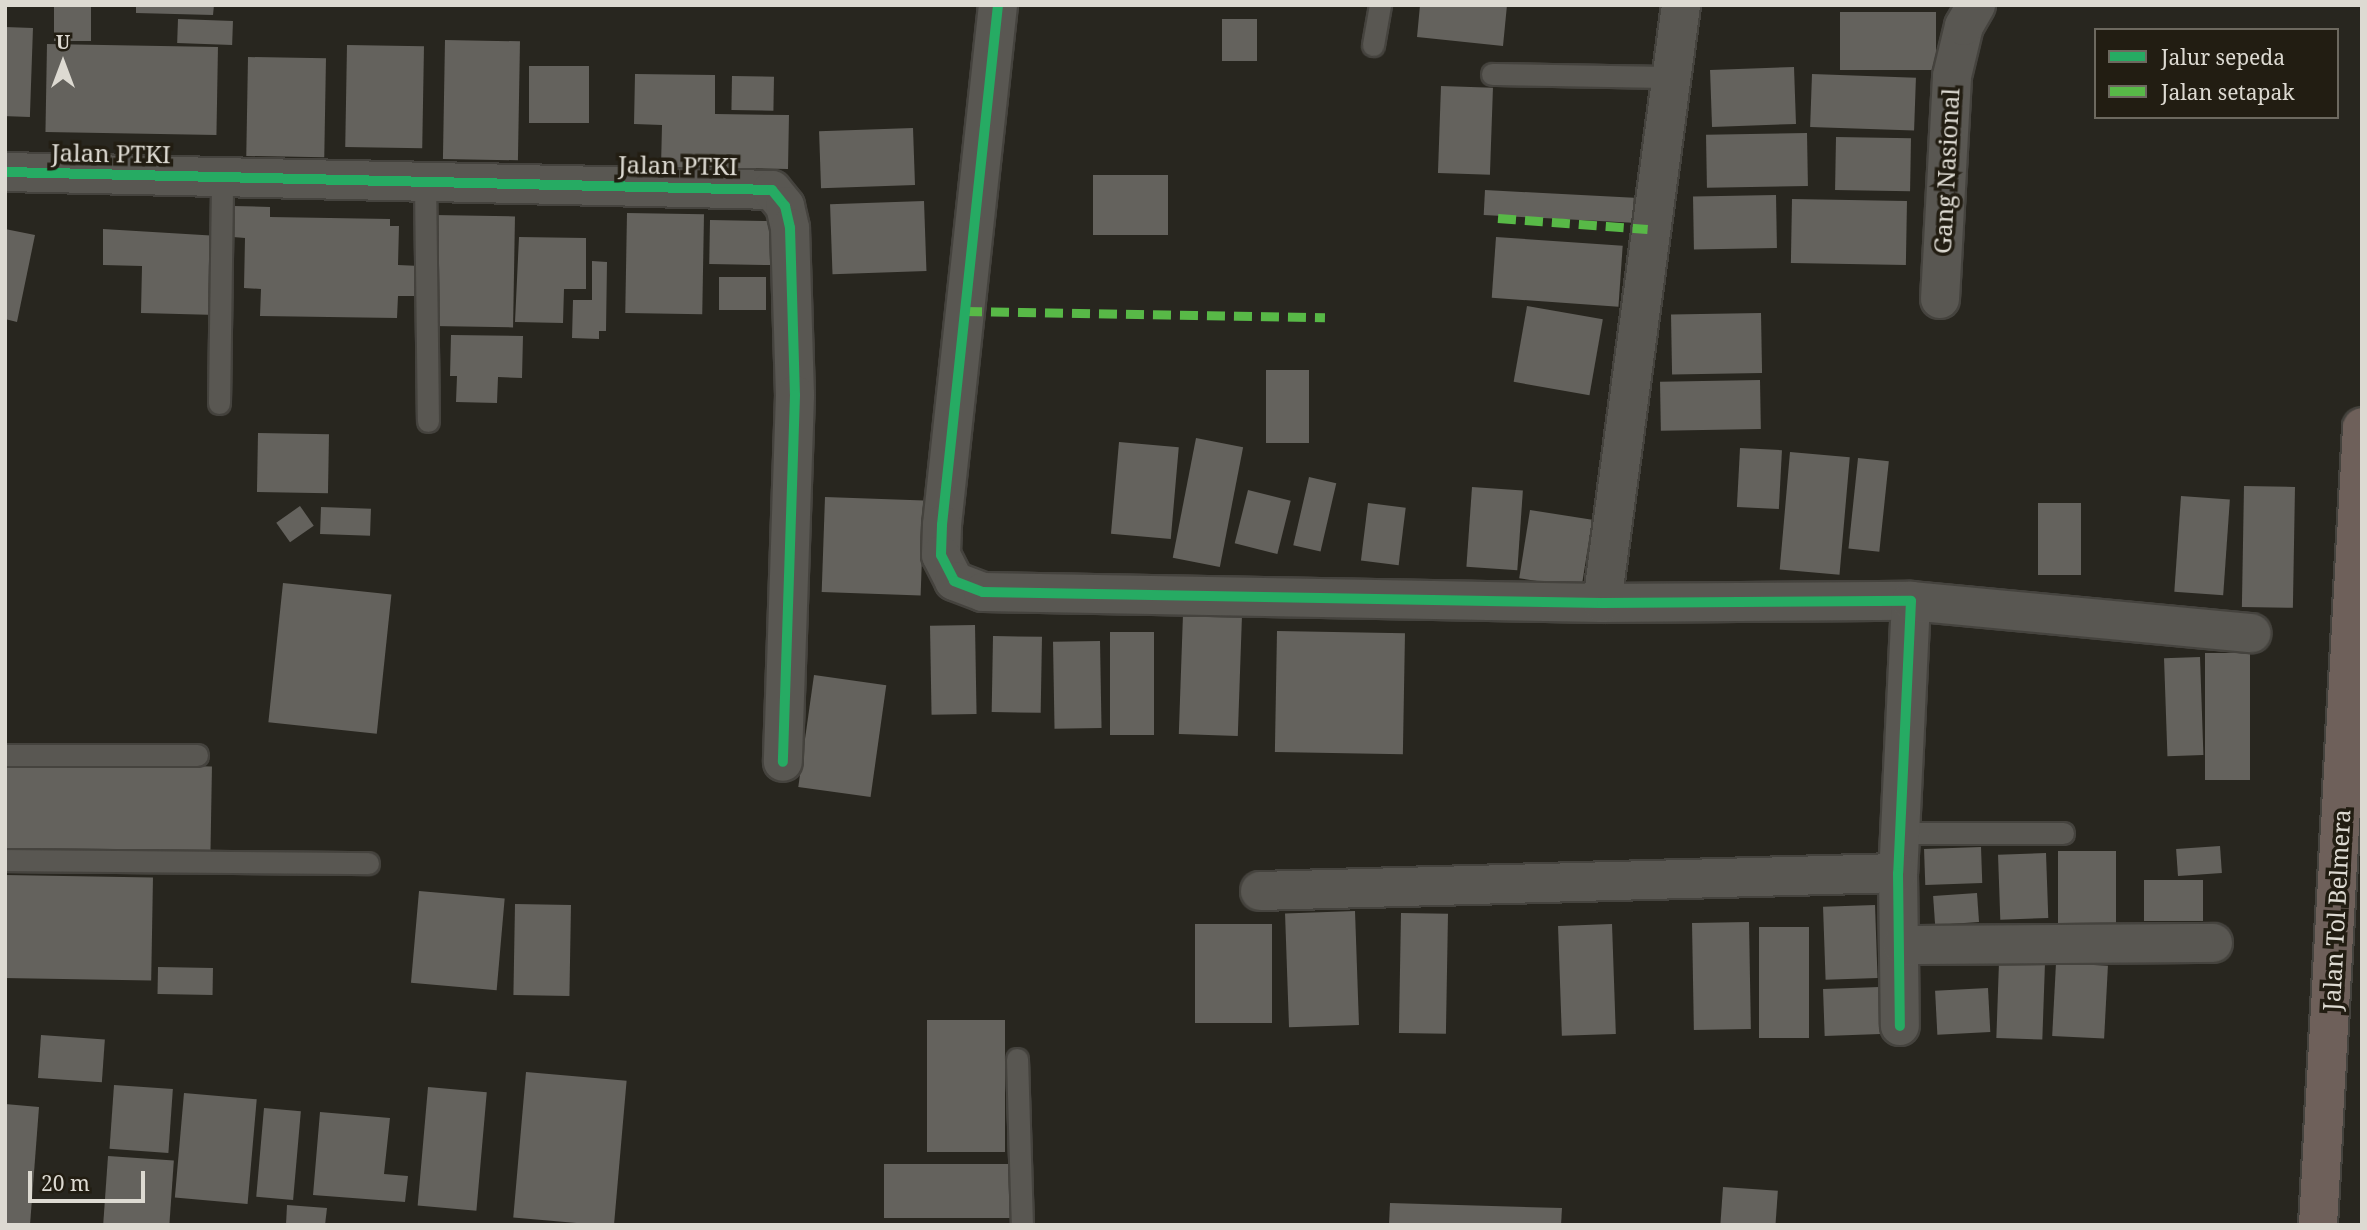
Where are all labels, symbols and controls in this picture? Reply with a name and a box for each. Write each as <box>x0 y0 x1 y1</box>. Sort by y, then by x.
north arrow <box>28 28 98 98</box>
legend <box>2094 28 2339 119</box>
text: U <box>56 29 70 55</box>
text: Jalur sepeda <box>2161 43 2285 71</box>
text: Jalan setapak <box>2161 78 2295 106</box>
street label: Gang Nasional <box>1927 87 1965 255</box>
street label: Jalan PTKI <box>51 138 171 168</box>
street label: Jalan PTKI <box>618 150 738 180</box>
street label: Jalan Tol Belmera <box>2316 809 2356 1011</box>
scale bar <box>32 1156 149 1200</box>
text: 20 m <box>41 1169 90 1197</box>

